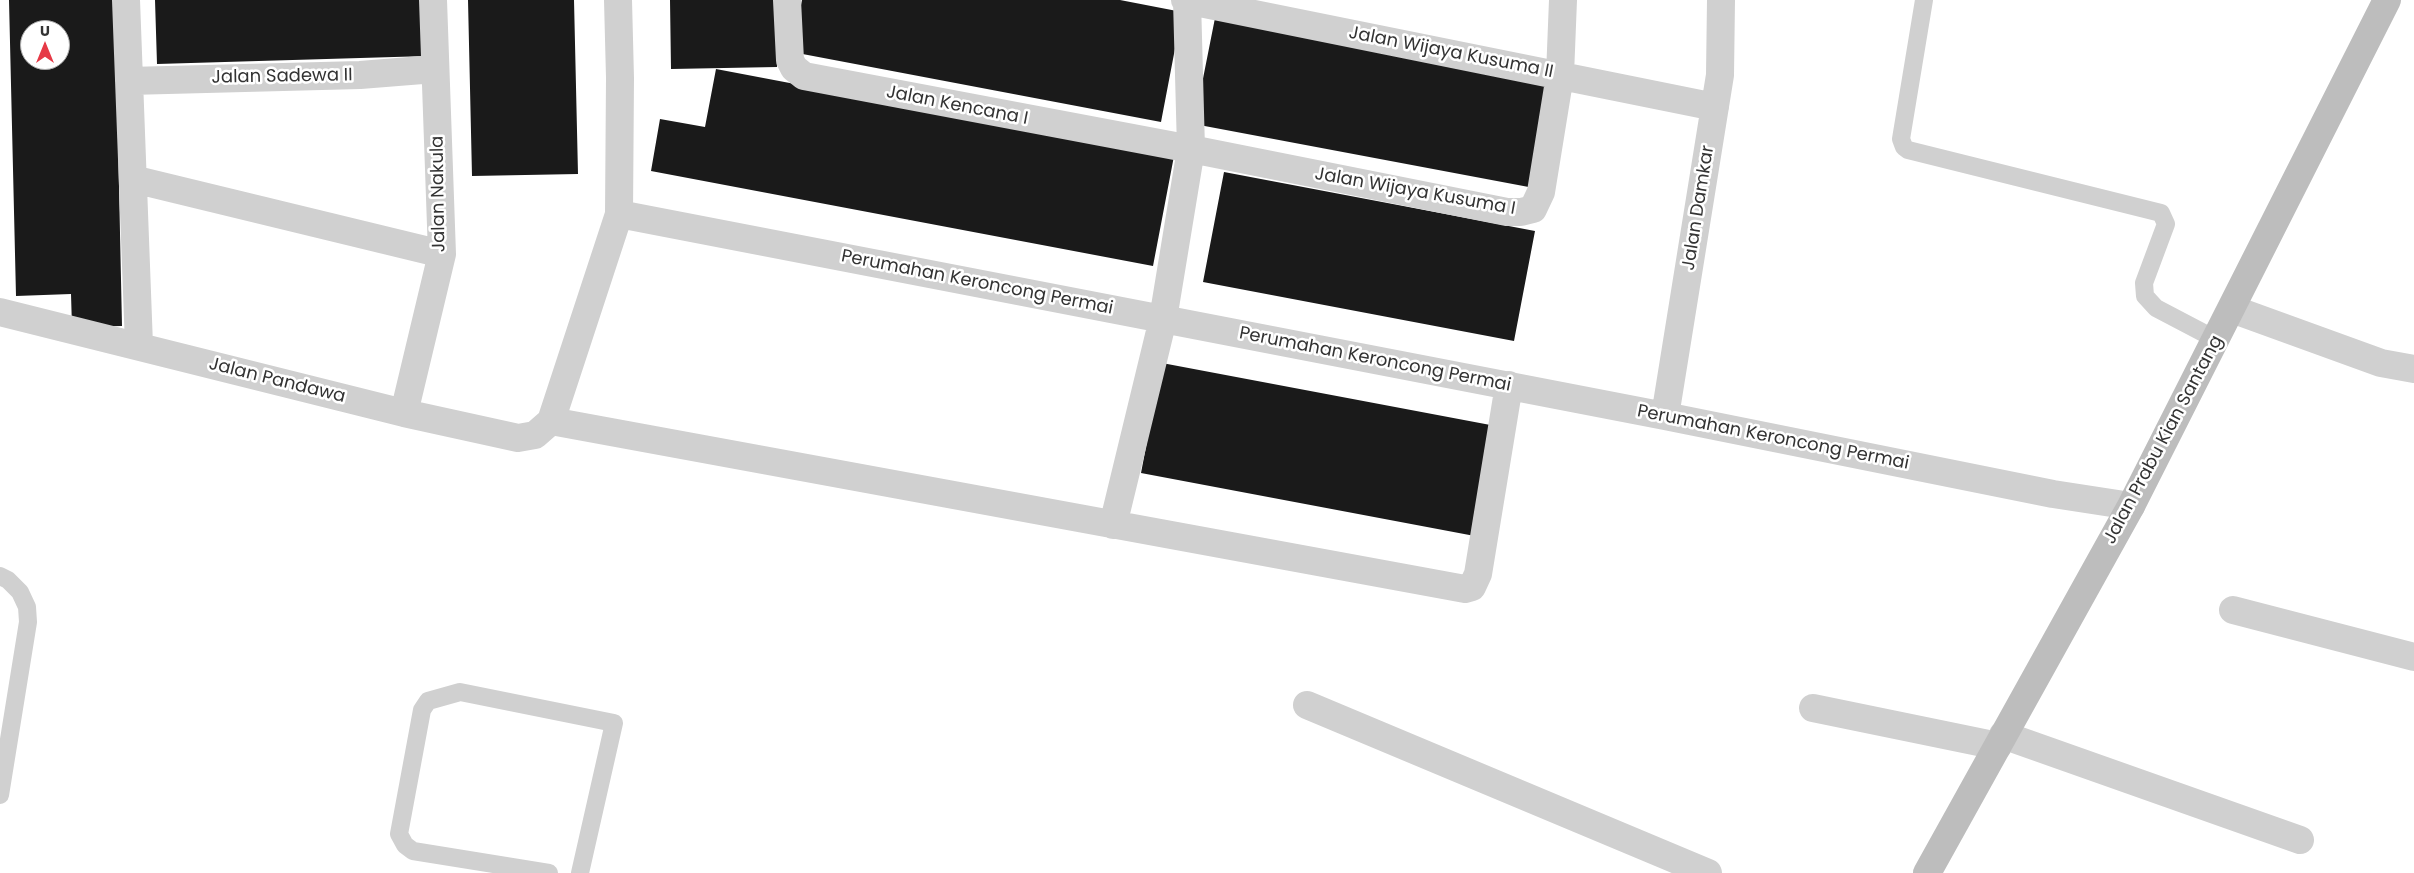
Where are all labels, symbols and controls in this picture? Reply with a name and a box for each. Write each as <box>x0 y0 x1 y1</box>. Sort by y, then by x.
north arrow <box>20 20 70 70</box>
text: U <box>40 21 50 41</box>
street label: Jalan Wijaya Kusuma II <box>1347 23 1555 83</box>
street label: Jalan Sadewa II <box>211 65 353 89</box>
street label: Jalan Kencana I <box>884 82 1030 130</box>
street label: Jalan Nakula <box>427 135 451 253</box>
street label: Jalan Damkar <box>1678 144 1720 272</box>
street label: Jalan Wijaya Kusuma I <box>1313 164 1517 220</box>
street label: Perumahan Keroncong Permai <box>839 246 1115 320</box>
street label: Perumahan Keroncong Permai <box>1237 323 1513 397</box>
street label: Jalan Prabu Kian Santang <box>2100 332 2228 548</box>
street label: Jalan Pandawa <box>206 354 348 408</box>
street label: Perumahan Keroncong Permai <box>1635 401 1911 475</box>

